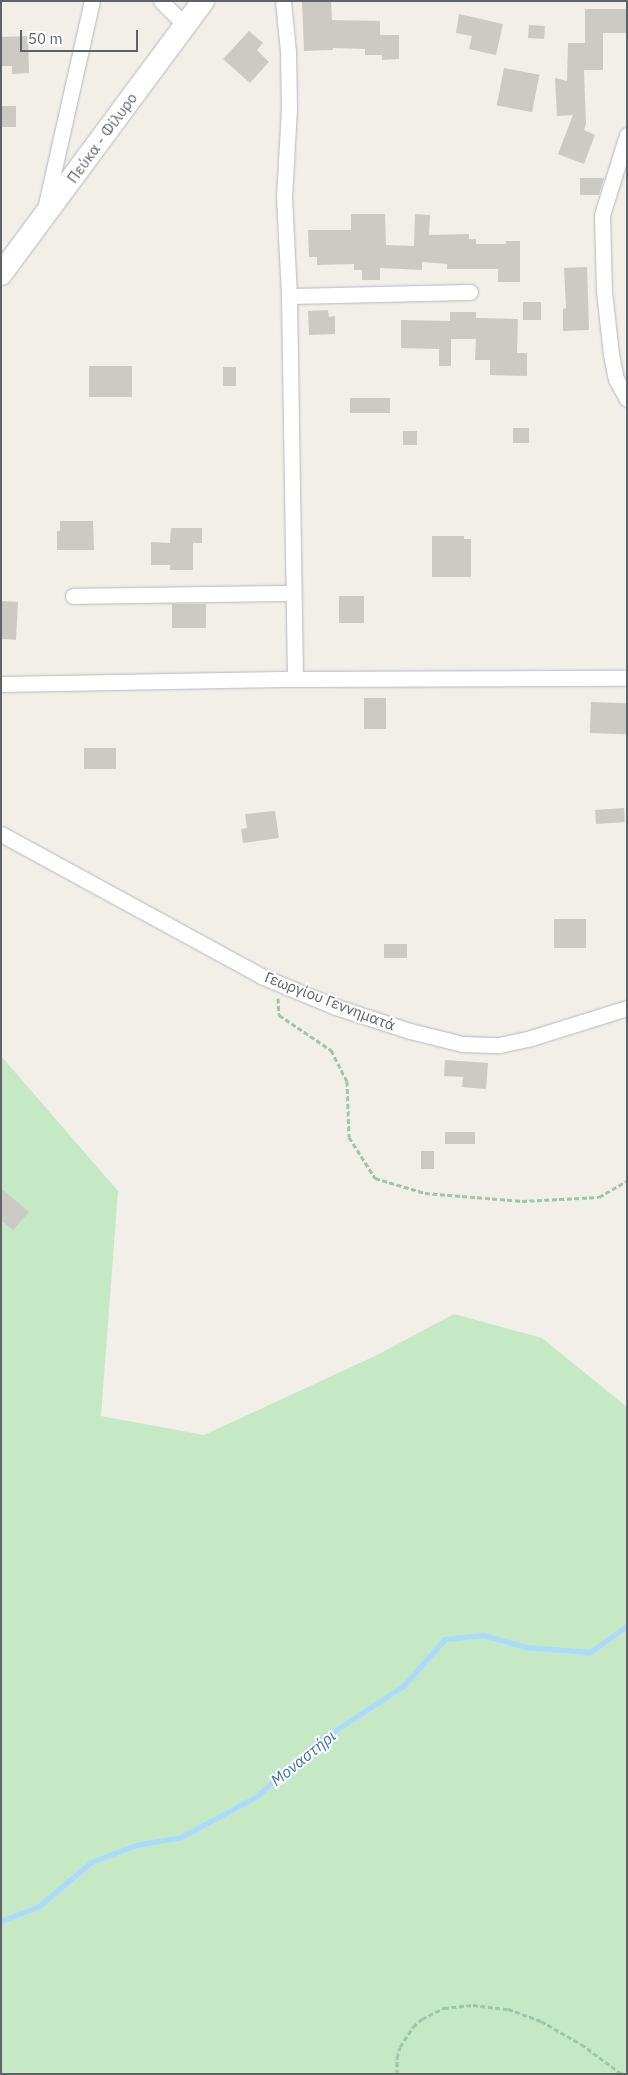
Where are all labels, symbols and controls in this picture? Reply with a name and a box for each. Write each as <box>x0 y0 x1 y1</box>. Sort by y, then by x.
scale bar <box>22 20 140 52</box>
text: 50 m <box>28 29 63 48</box>
street label: Πεύκα - Φίλυρο <box>63 89 141 187</box>
street label: Γεωργίου Γεννηματά <box>262 968 398 1034</box>
water label: Μοναστήρι <box>267 1726 339 1790</box>

